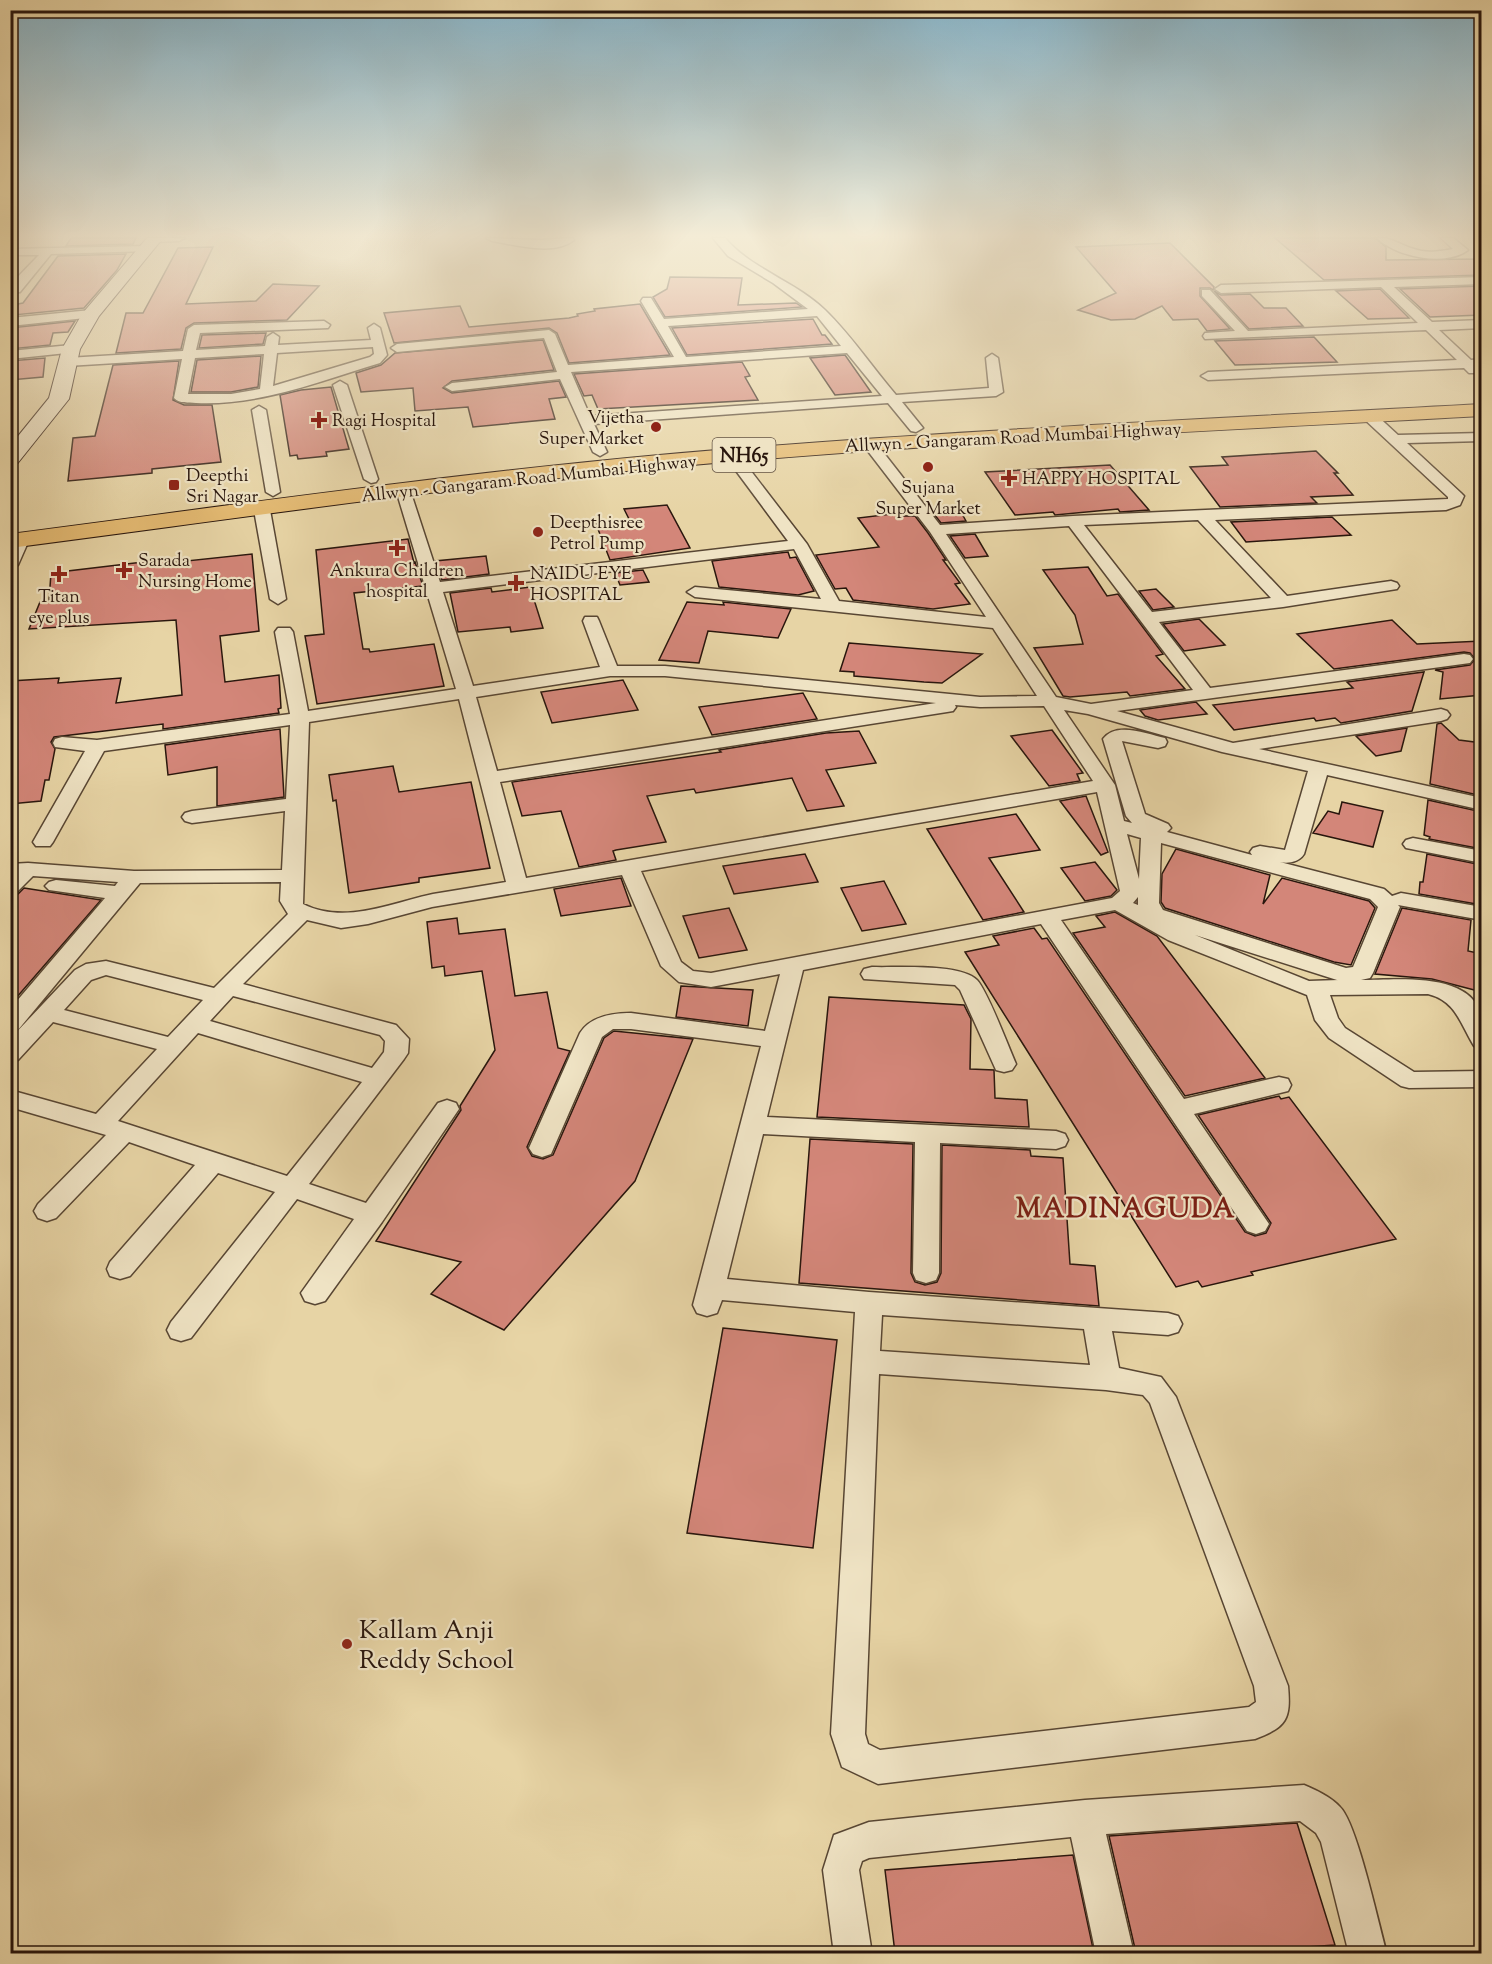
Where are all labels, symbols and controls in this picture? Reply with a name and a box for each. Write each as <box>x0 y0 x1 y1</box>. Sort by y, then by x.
place label: Vijetha Super Market <box>539 406 644 453</box>
place label: Ragi Hospital <box>332 409 436 435</box>
marker: Ragi Hospital <box>310 411 328 429</box>
street label: Allwyn - Gangaram Road Mumbai Highway <box>844 417 1182 461</box>
marker: Vijetha Super Market <box>649 420 663 434</box>
road number: NH65 <box>712 438 776 472</box>
street label: Allwyn - Gangaram Road Mumbai Highway <box>360 449 698 511</box>
marker: Sujana Super Market <box>921 460 935 474</box>
place label: Deepthi Sri Nagar <box>186 464 259 511</box>
place label: HAPPY HOSPITAL <box>1022 467 1180 493</box>
marker: HAPPY HOSPITAL <box>1000 469 1018 487</box>
place label: Sujana Super Market <box>875 476 981 523</box>
marker: Deepthi Sri Nagar <box>167 478 181 492</box>
place label: Deepthisree Petrol Pump <box>550 511 644 558</box>
marker: Deepthisree Petrol Pump <box>531 525 545 539</box>
marker: Ankura Children hospital <box>388 539 406 557</box>
place label: Sarada Nursing Home <box>138 549 252 596</box>
place label: Ankura Children hospital <box>330 559 465 606</box>
marker: Sarada Nursing Home <box>115 561 133 579</box>
place label: NAIDU EYE HOSPITAL <box>530 562 632 609</box>
marker: Titan eye plus <box>50 565 68 583</box>
marker: NAIDU EYE HOSPITAL <box>507 574 525 592</box>
place label: Titan eye plus <box>28 585 90 632</box>
district label: MADINAGUDA <box>1016 1191 1236 1230</box>
place label: Kallam Anji Reddy School <box>359 1613 514 1680</box>
marker: Kallam Anji Reddy School <box>340 1637 354 1651</box>

